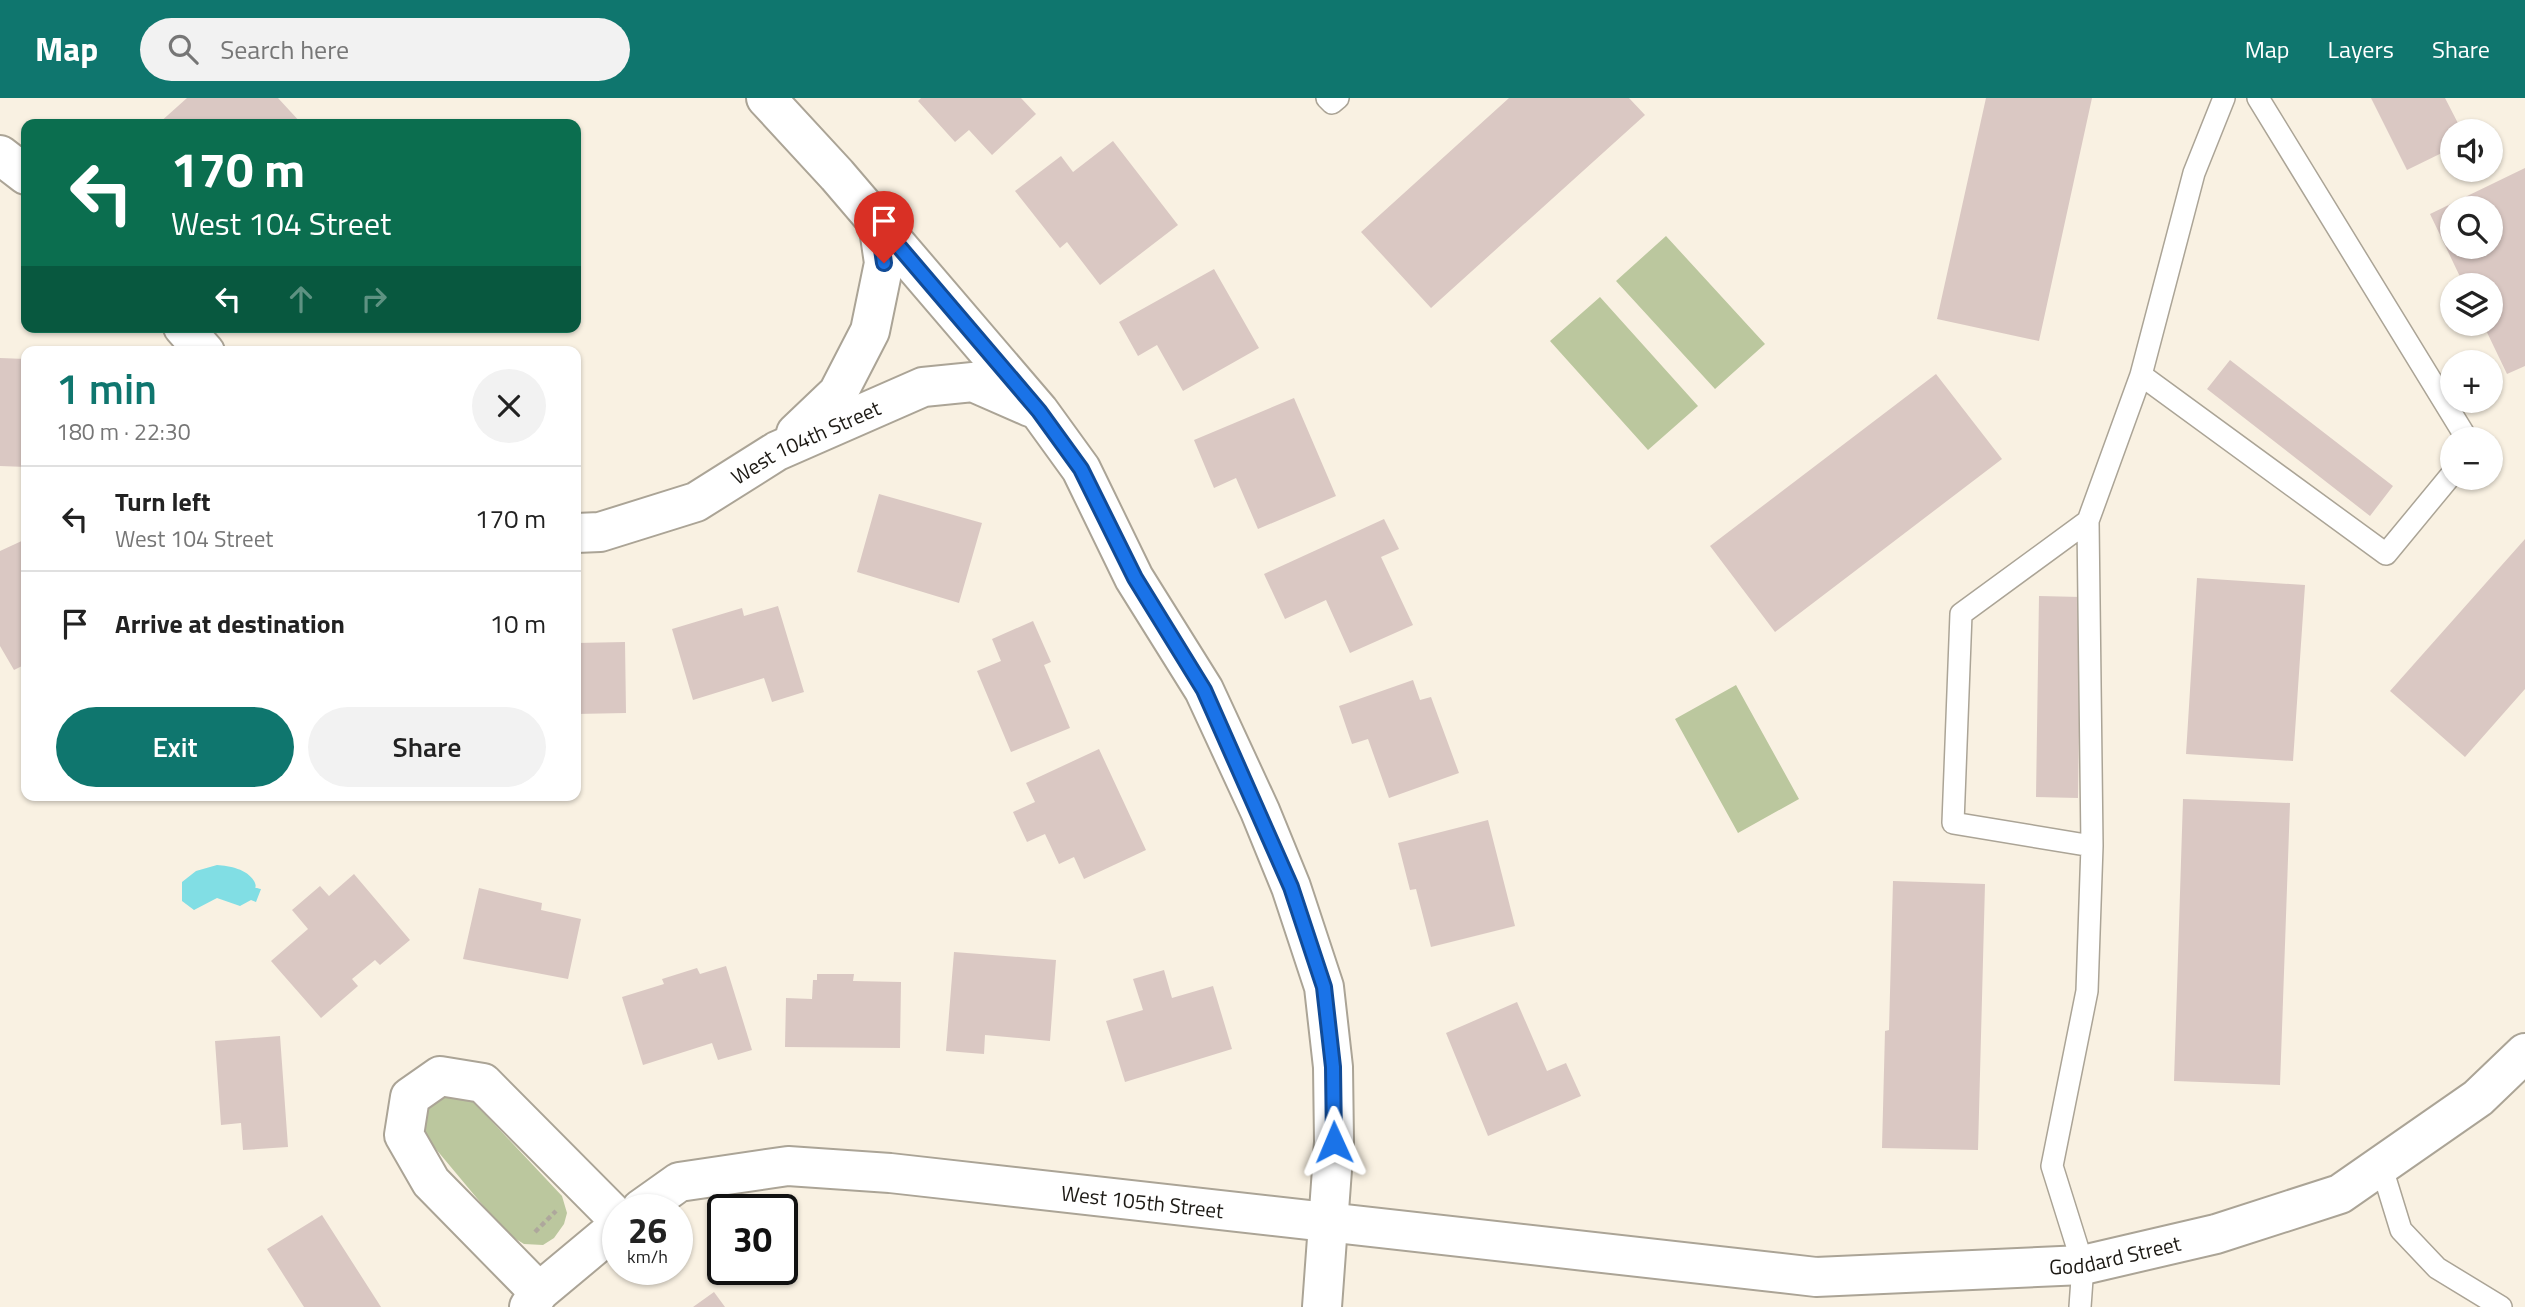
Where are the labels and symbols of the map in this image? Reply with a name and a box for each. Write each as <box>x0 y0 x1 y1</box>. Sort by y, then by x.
pin <box>854 191 914 263</box>
street label: West 104th Street <box>724 391 886 492</box>
position arrow <box>1297 1105 1371 1179</box>
street label: West 105th Street <box>1059 1176 1226 1226</box>
speed limit sign: 30 <box>707 1194 798 1285</box>
street label: Goddard Street <box>2048 1227 2184 1283</box>

